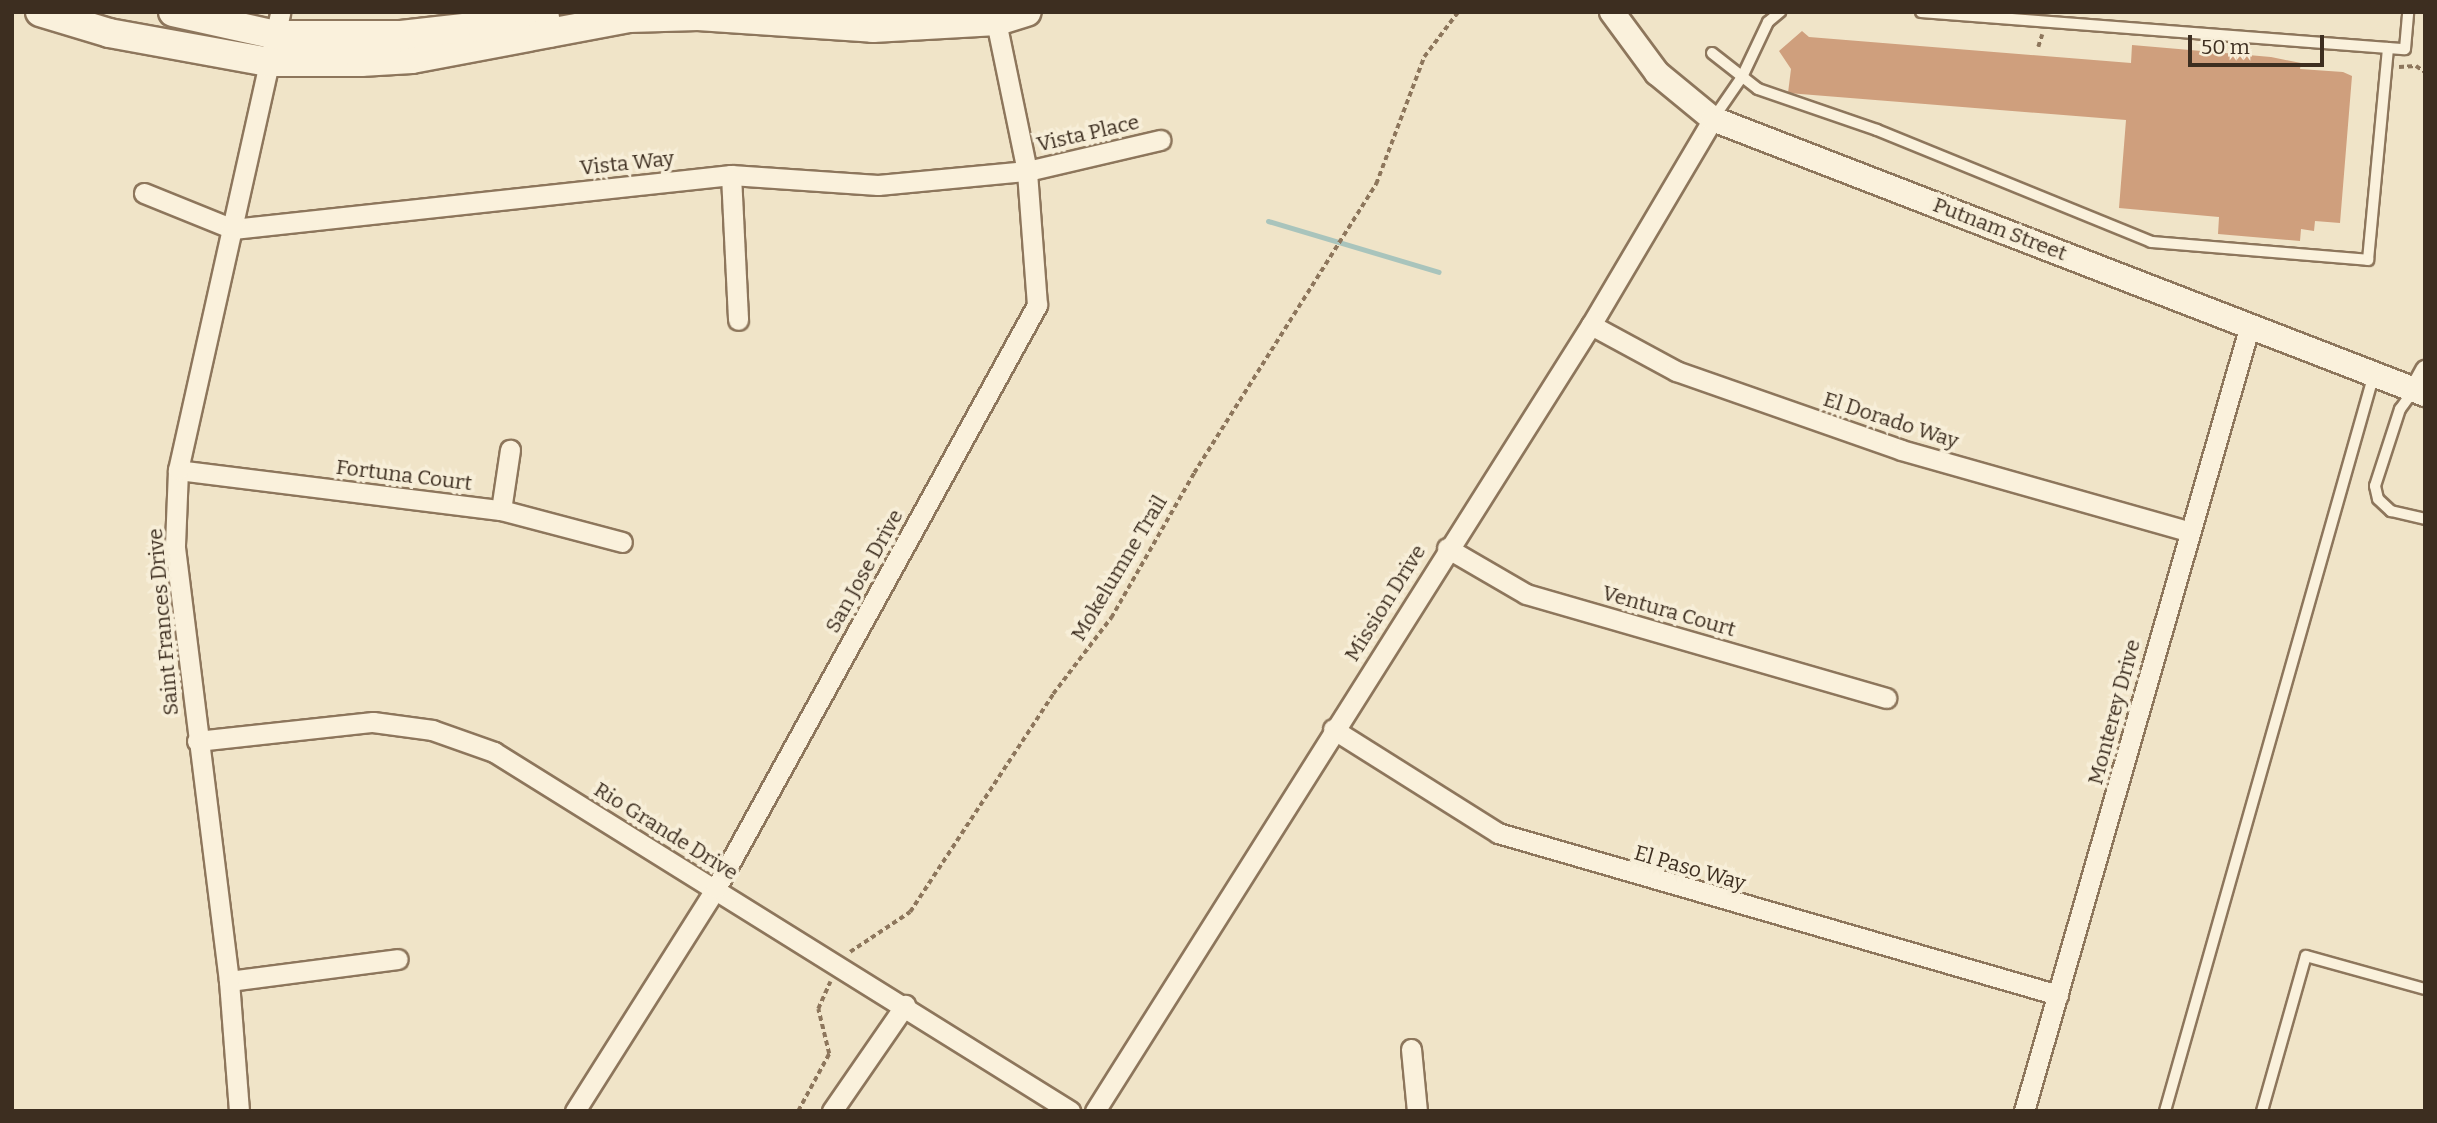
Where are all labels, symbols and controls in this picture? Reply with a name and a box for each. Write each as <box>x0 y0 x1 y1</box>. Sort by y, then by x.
scale bar <box>2192 21 2328 65</box>
text: 50 m <box>2201 34 2250 60</box>
street label: Vista Place <box>1034 109 1142 157</box>
street label: Vista Way <box>579 146 675 180</box>
street label: Putnam Street <box>1930 192 2070 266</box>
street label: El Dorado Way <box>1820 386 1962 454</box>
street label: Fortuna Court <box>335 454 473 496</box>
street label: Mokelumne Trail <box>1066 491 1172 645</box>
street label: San Jose Drive <box>820 505 908 637</box>
street label: Saint Frances Drive <box>142 527 184 717</box>
street label: Mission Drive <box>1339 540 1431 666</box>
street label: Ventura Court <box>1599 580 1739 642</box>
street label: Monterey Drive <box>2082 637 2146 787</box>
street label: Rio Grande Drive <box>589 777 743 885</box>
street label: El Paso Way <box>1631 840 1749 896</box>

